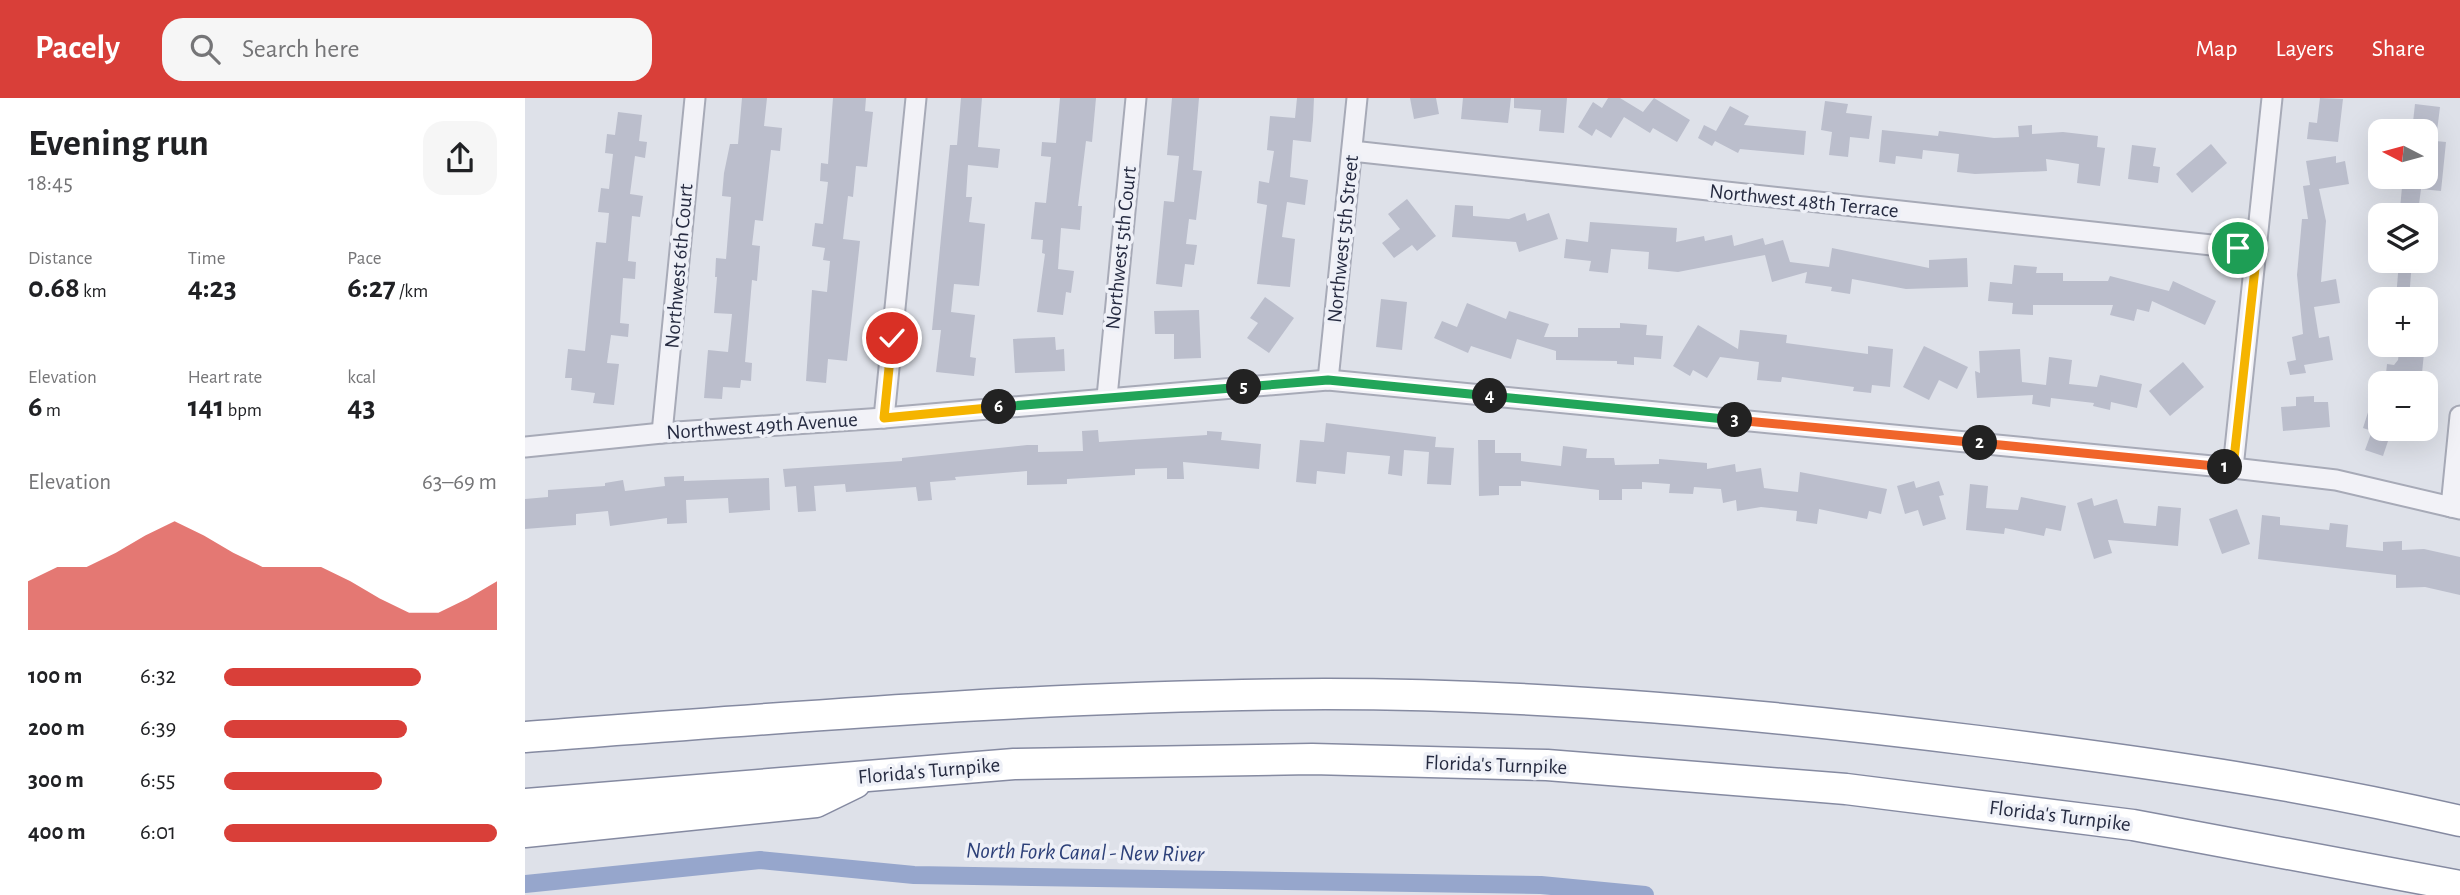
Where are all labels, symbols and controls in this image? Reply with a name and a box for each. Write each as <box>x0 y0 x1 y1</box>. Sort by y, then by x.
search box <box>162 18 652 81</box>
icon: search <box>186 30 224 68</box>
text: Pacely <box>35 32 120 65</box>
text: Search here <box>242 36 360 62</box>
text: Map <box>2195 37 2237 61</box>
text: Layers <box>2275 37 2334 61</box>
text: Share <box>2372 37 2425 61</box>
north arrow <box>2368 119 2438 189</box>
map controls <box>2368 119 2438 441</box>
button: share <box>423 121 497 195</box>
text: Evening run <box>28 125 209 163</box>
street label: Northwest 5th Street <box>1324 154 1362 324</box>
street label: Northwest 5th Court <box>1102 165 1140 331</box>
text: 18:45 <box>28 172 73 195</box>
street label: Northwest 48th Terrace <box>1708 181 1900 221</box>
street label: Northwest 6th Court <box>661 182 697 349</box>
button: layers <box>2368 203 2438 273</box>
pin <box>2208 218 2268 278</box>
icon: arrive <box>2219 229 2257 267</box>
text: Distance <box>28 249 92 268</box>
text: Time <box>188 249 226 268</box>
text: Pace <box>347 249 382 268</box>
text: 0.68 <box>28 273 80 303</box>
text: 4:23 <box>188 273 237 303</box>
text: 6:27 <box>347 273 396 303</box>
text: km <box>80 282 107 301</box>
text: /km <box>396 282 428 301</box>
button: + <box>2368 287 2438 357</box>
pin <box>862 308 922 368</box>
icon: check <box>873 319 911 357</box>
text: Elevation <box>28 368 97 387</box>
text: Heart rate <box>188 368 262 387</box>
text: kcal <box>347 368 376 387</box>
pin: 5 <box>1227 370 1261 404</box>
button: − <box>2368 371 2438 441</box>
text: 5 <box>1239 377 1248 396</box>
pin: 4 <box>1473 378 1507 414</box>
text: 4 <box>1485 386 1494 405</box>
pin: 6 <box>981 390 1016 424</box>
text: 6 <box>28 392 43 422</box>
text: 141 <box>188 392 224 422</box>
text: 43 <box>347 392 375 422</box>
text: 6 <box>994 397 1003 416</box>
text: m <box>43 401 61 420</box>
text: bpm <box>224 401 262 420</box>
pin: 3 <box>1717 402 1753 438</box>
street label: Northwest 49th Avenue <box>666 409 858 443</box>
text: 3 <box>1730 410 1739 429</box>
pin: 2 <box>1963 426 1997 460</box>
text: 2 <box>1975 433 1984 452</box>
pin: 1 <box>2207 450 2243 484</box>
text: 1 <box>2221 457 2228 476</box>
text: Elevation <box>28 471 111 494</box>
text: 63–69 m <box>422 471 497 494</box>
text: 100 m <box>28 665 82 688</box>
text: 6:32 <box>140 665 176 688</box>
text: 200 m <box>28 717 85 740</box>
text: 6:39 <box>140 717 176 740</box>
street label: Florida's Turnpike <box>1424 752 1568 778</box>
street label: Florida's Turnpike <box>857 754 1001 788</box>
text: 300 m <box>28 769 84 792</box>
text: 6:55 <box>140 769 175 792</box>
street label: Florida's Turnpike <box>1988 797 2132 835</box>
text: 400 m <box>28 821 86 844</box>
text: 6:01 <box>140 821 176 844</box>
water label: North Fork Canal - New River <box>966 839 1205 867</box>

